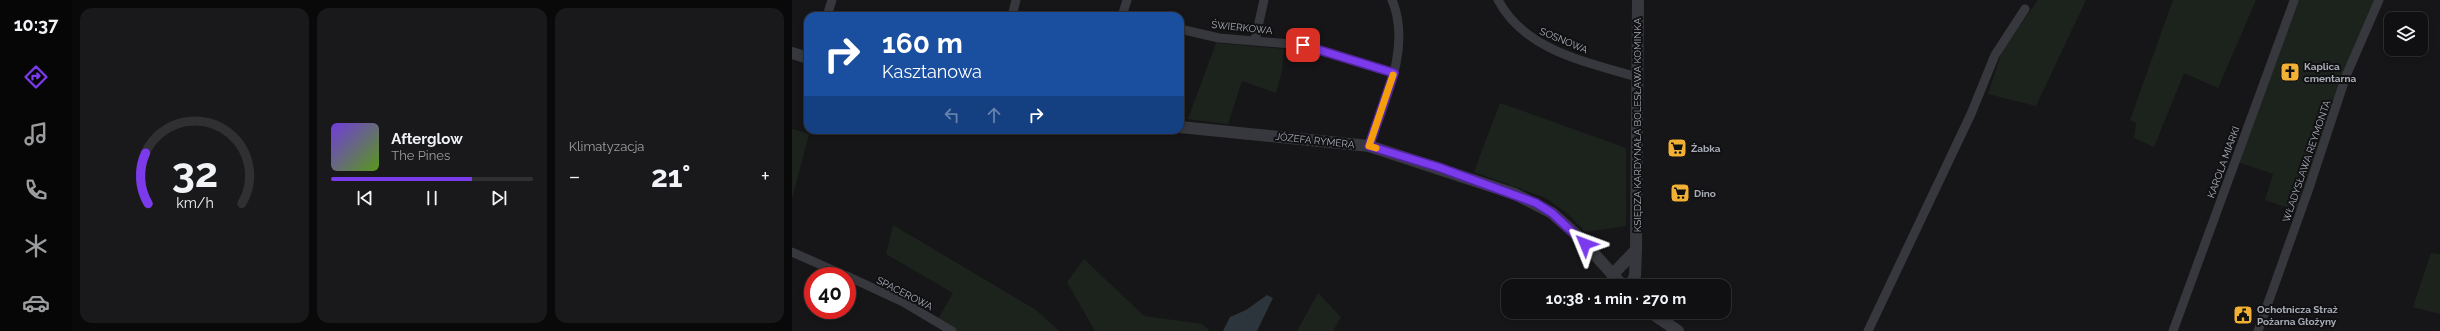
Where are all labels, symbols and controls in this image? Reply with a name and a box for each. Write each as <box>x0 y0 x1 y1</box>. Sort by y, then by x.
map controls <box>2384 12 2428 56</box>
button: layers <box>2384 12 2428 56</box>
text: 10:37 <box>14 14 58 35</box>
street label: KSIĘDZA KARDYNAŁA BOLESŁAWA KOMINKA <box>1632 18 1643 232</box>
street label: ŚWIERKOWA <box>1211 19 1273 36</box>
street label: SOSNOWA <box>1538 25 1590 56</box>
text: 160 m <box>882 27 963 60</box>
icon: right <box>816 28 868 80</box>
pin <box>1286 28 1320 62</box>
icon: arrive <box>1292 34 1314 56</box>
text: Kasztanowa <box>882 61 982 82</box>
church icon: Kaplica cmentarna <box>2279 61 2301 83</box>
place label: Kaplica cmentarna <box>2304 61 2356 84</box>
icon: directions <box>22 63 50 91</box>
street label: WŁADYSŁAWA REYMONTA <box>2280 98 2333 224</box>
icon: left <box>941 104 963 126</box>
icon: ahead <box>983 104 1005 126</box>
icon: right <box>1025 104 1047 126</box>
icon: music <box>22 120 50 148</box>
street label: KAROLA MIARKI <box>2205 125 2242 200</box>
text: Afterglow <box>391 130 463 148</box>
street label: JÓZEFA RYMERA <box>1275 131 1355 150</box>
supermarket icon: Żabka <box>1666 137 1688 159</box>
text: Klimatyzacja <box>569 139 644 154</box>
place label: Żabka <box>1691 143 1721 154</box>
text: 32 <box>171 147 218 196</box>
text: The Pines <box>391 148 450 163</box>
text: 21° <box>651 159 690 194</box>
text: − <box>569 163 581 189</box>
text: + <box>761 163 770 189</box>
icon: phone <box>22 176 50 204</box>
supermarket icon: Dino <box>1669 182 1691 204</box>
icon: previous <box>354 187 376 209</box>
icon: pause <box>421 187 443 209</box>
icon: next <box>488 187 510 209</box>
place label: Dino <box>1694 188 1716 199</box>
text: km/h <box>176 194 213 210</box>
position arrow <box>1564 223 1606 265</box>
icon: climate <box>22 232 50 260</box>
speed limit sign: 40 <box>804 267 856 319</box>
street label: SPACEROWA <box>875 275 935 312</box>
icon: car <box>22 289 50 317</box>
text: 10:38 · 1 min · 270 m <box>1546 290 1686 308</box>
public building icon: Ochotnicza Straż Pożarna Głożyny <box>2232 304 2254 326</box>
place label: Ochotnicza Straż Pożarna Głożyny <box>2257 304 2338 327</box>

